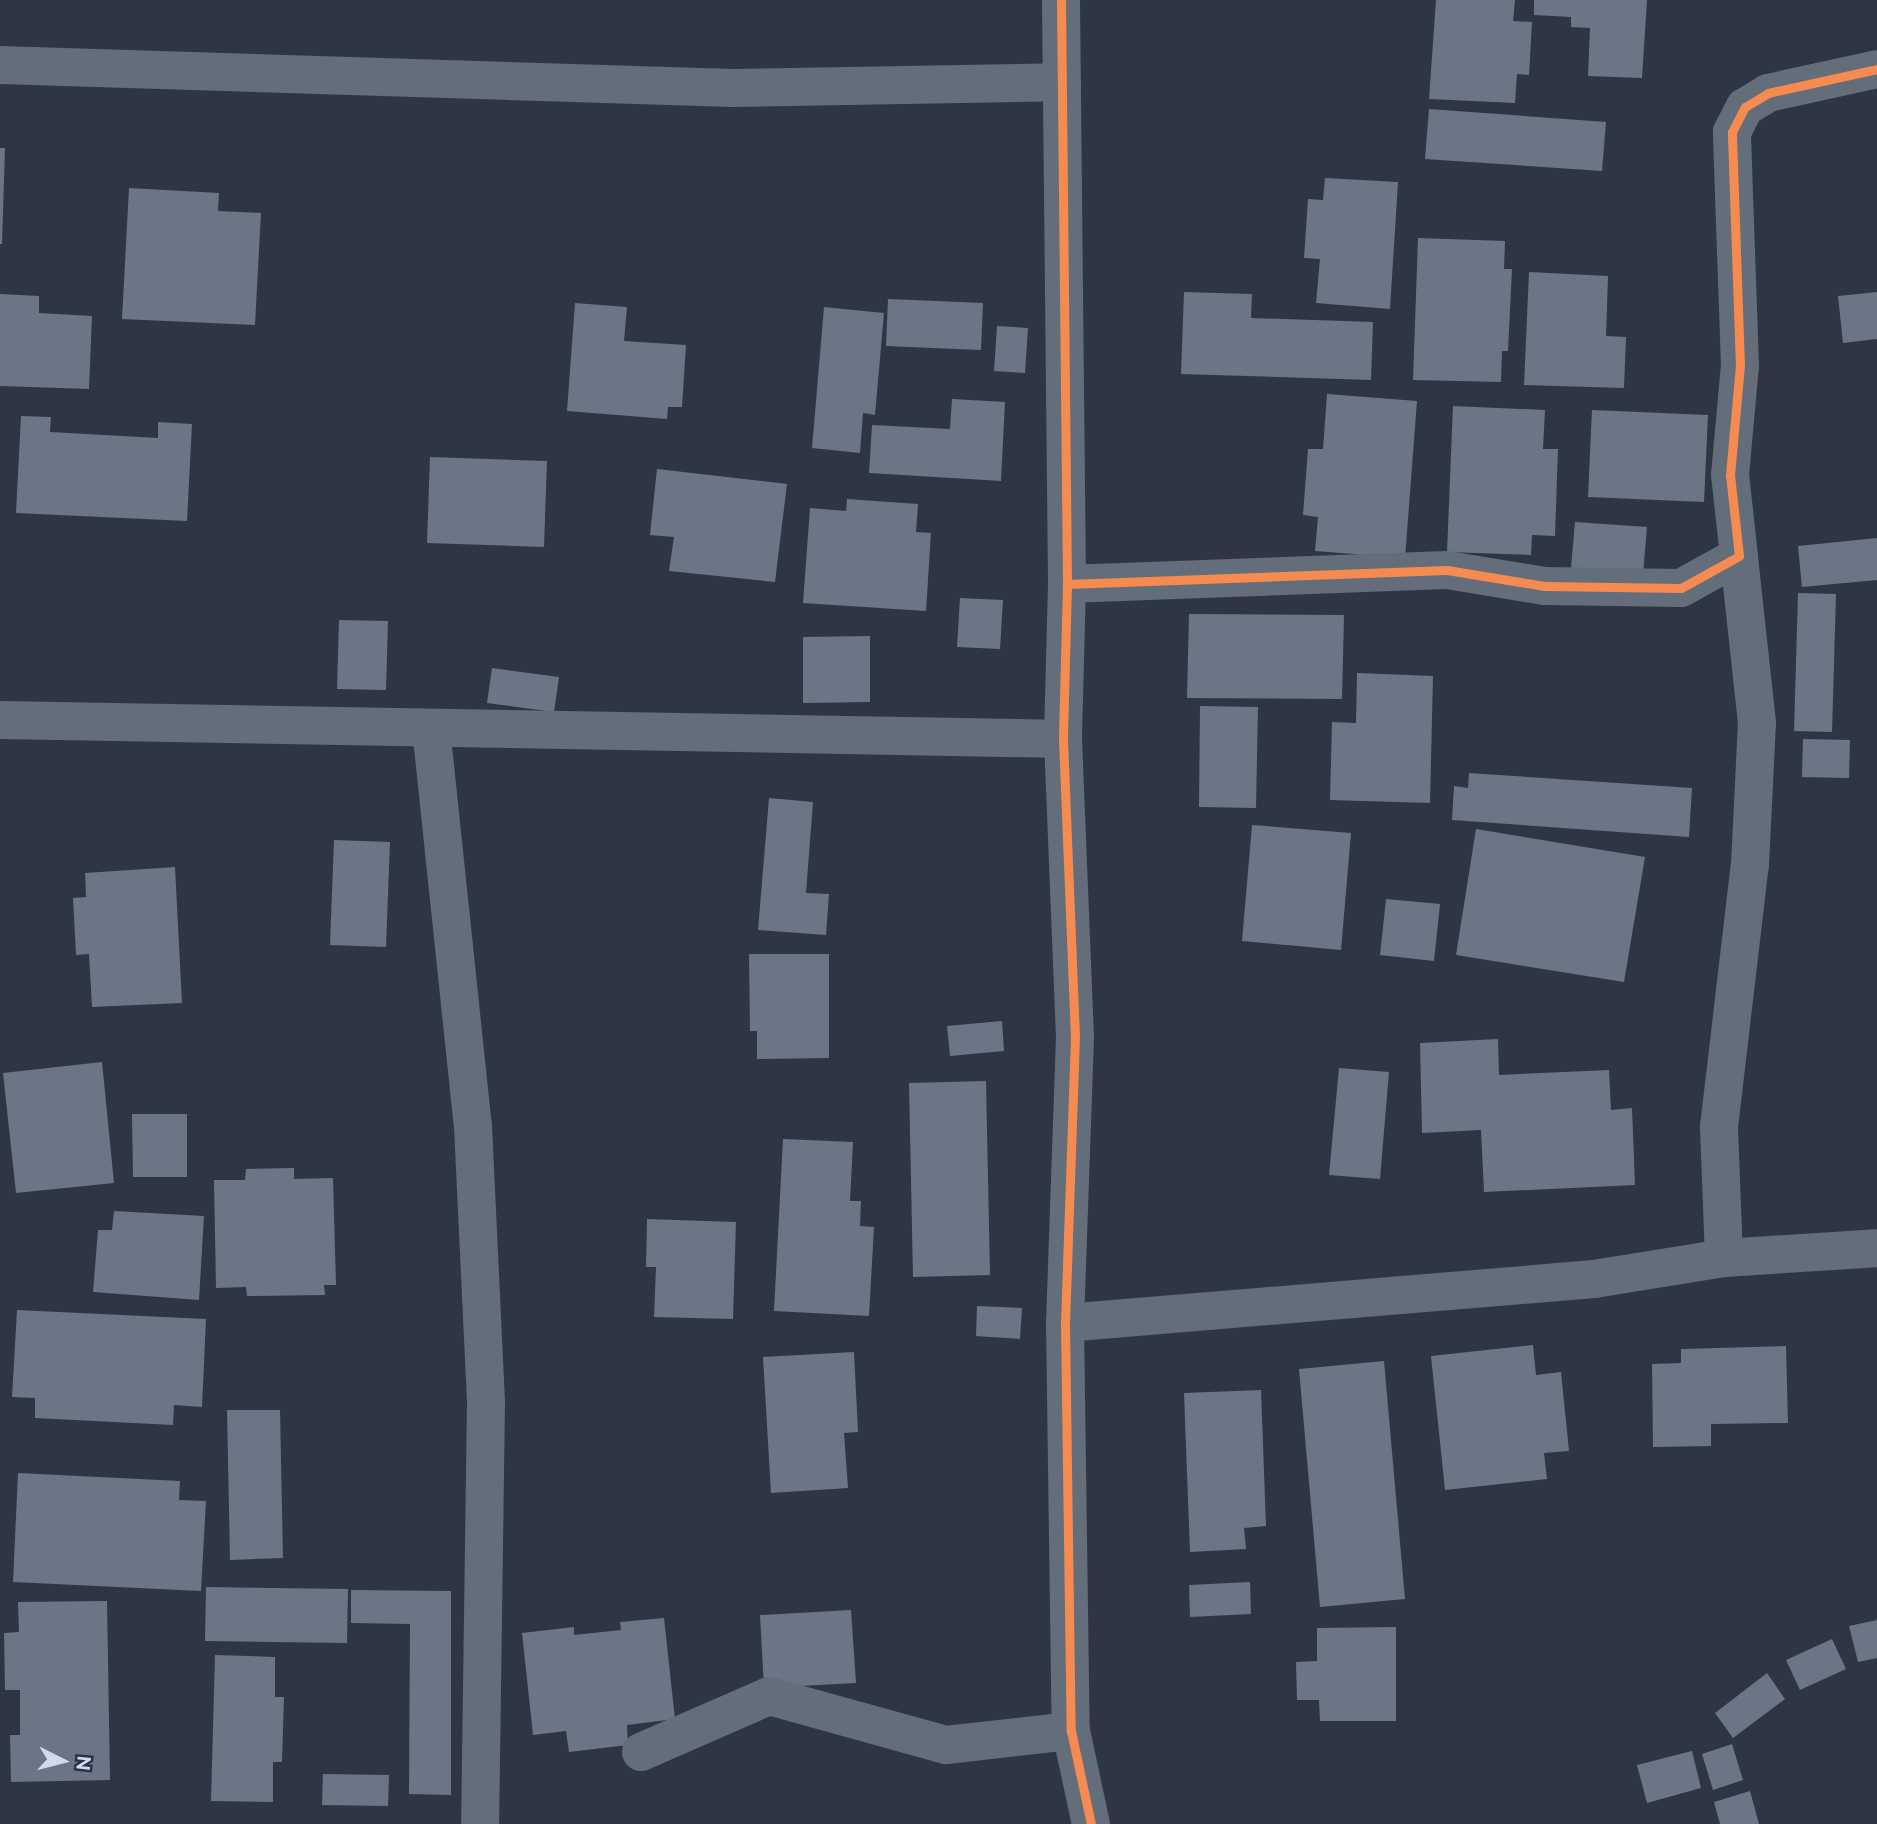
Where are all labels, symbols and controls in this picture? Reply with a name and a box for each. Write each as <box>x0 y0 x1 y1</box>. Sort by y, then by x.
north arrow <box>28 1726 98 1796</box>
text: N <box>72 1755 96 1772</box>

